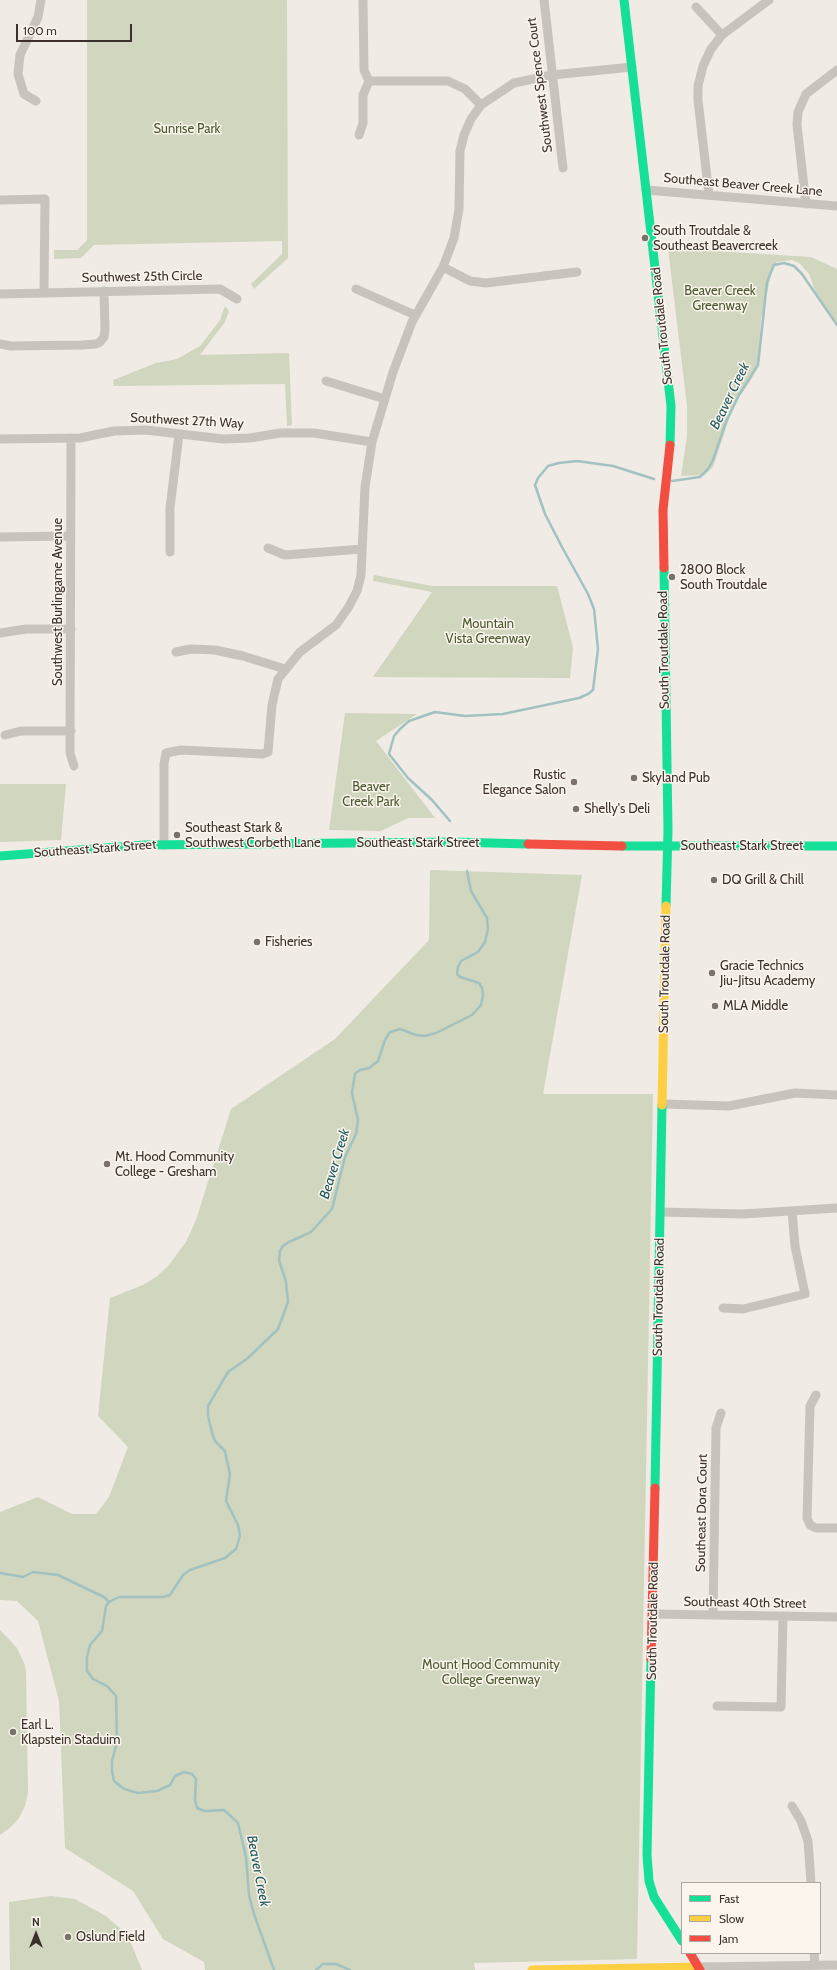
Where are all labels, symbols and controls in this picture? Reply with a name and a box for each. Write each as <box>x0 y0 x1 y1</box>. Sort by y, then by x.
scale bar <box>18 16 134 42</box>
street label: Southwest Spence Court <box>524 17 556 153</box>
text: 100 m <box>23 23 57 38</box>
park label: Sunrise Park <box>154 121 220 137</box>
street label: Southeast Beaver Creek Lane <box>663 170 823 200</box>
place label: South Troutdale & Southeast Beavercreek <box>653 223 778 254</box>
marker: South Troutdale & Southeast Beavercreek <box>640 233 650 243</box>
street label: South Troutdale Road <box>648 266 676 386</box>
street label: Southwest 25th Circle <box>82 268 202 286</box>
park label: Beaver Creek Greenway <box>684 283 756 314</box>
water label: Beaver Creek <box>707 360 753 432</box>
street label: Southwest 27th Way <box>130 410 244 432</box>
street label: Southwest Burlingame Avenue <box>50 518 66 686</box>
place label: 2800 Block South Troutdale <box>680 562 767 593</box>
marker: 2800 Block South Troutdale <box>667 572 677 582</box>
street label: South Troutdale Road <box>655 591 673 709</box>
park label: Mountain Vista Greenway <box>445 616 531 647</box>
place label: Rustic Elegance Salon <box>483 767 566 798</box>
place label: Skyland Pub <box>642 770 710 786</box>
marker: Skyland Pub <box>629 773 639 783</box>
marker: Rustic Elegance Salon <box>569 777 579 787</box>
park label: Beaver Creek Park <box>342 779 400 810</box>
place label: Shelly's Deli <box>584 801 650 817</box>
marker: Shelly's Deli <box>571 804 581 814</box>
place label: Southeast Stark & Southwest Corbeth Lane <box>185 820 321 851</box>
marker: Southeast Stark & Southwest Corbeth Lane <box>172 830 182 840</box>
street label: Southeast Stark Street <box>357 835 479 851</box>
street label: Southeast Stark Street <box>33 837 157 861</box>
street label: Southeast Stark Street <box>681 838 803 854</box>
place label: DQ Grill & Chill <box>722 872 804 888</box>
marker: DQ Grill & Chill <box>709 875 719 885</box>
street label: South Troutdale Road <box>656 915 674 1033</box>
place label: Fisheries <box>265 934 312 950</box>
marker: Fisheries <box>252 937 262 947</box>
place label: Gracie Technics Jiu-Jitsu Academy <box>720 958 815 989</box>
marker: Gracie Technics Jiu-Jitsu Academy <box>707 968 717 978</box>
place label: MLA Middle <box>723 998 788 1014</box>
marker: MLA Middle <box>710 1001 720 1011</box>
water label: Beaver Creek <box>316 1127 354 1201</box>
place label: Mt. Hood Community College - Gresham <box>115 1149 234 1180</box>
marker: Mt. Hood Community College - Gresham <box>102 1159 112 1169</box>
street label: South Troutdale Road <box>650 1238 668 1356</box>
street label: Southeast Dora Court <box>693 1454 711 1572</box>
street label: South Troutdale Road <box>644 1562 662 1680</box>
street label: Southeast 40th Street <box>683 1594 807 1612</box>
park label: Mount Hood Community College Greenway <box>422 1657 560 1688</box>
place label: Earl L. Klapstein Staduim <box>21 1717 120 1748</box>
marker: Earl L. Klapstein Staduim <box>8 1727 18 1737</box>
water label: Beaver Creek <box>243 1834 273 1908</box>
legend <box>681 1882 821 1954</box>
text: Fast <box>719 1891 739 1906</box>
text: Slow <box>719 1911 744 1926</box>
north arrow <box>16 1914 56 1954</box>
text: N <box>32 1915 40 1929</box>
place label: Oslund Field <box>76 1929 145 1945</box>
text: Jam <box>719 1931 738 1946</box>
marker: Oslund Field <box>63 1932 73 1942</box>

